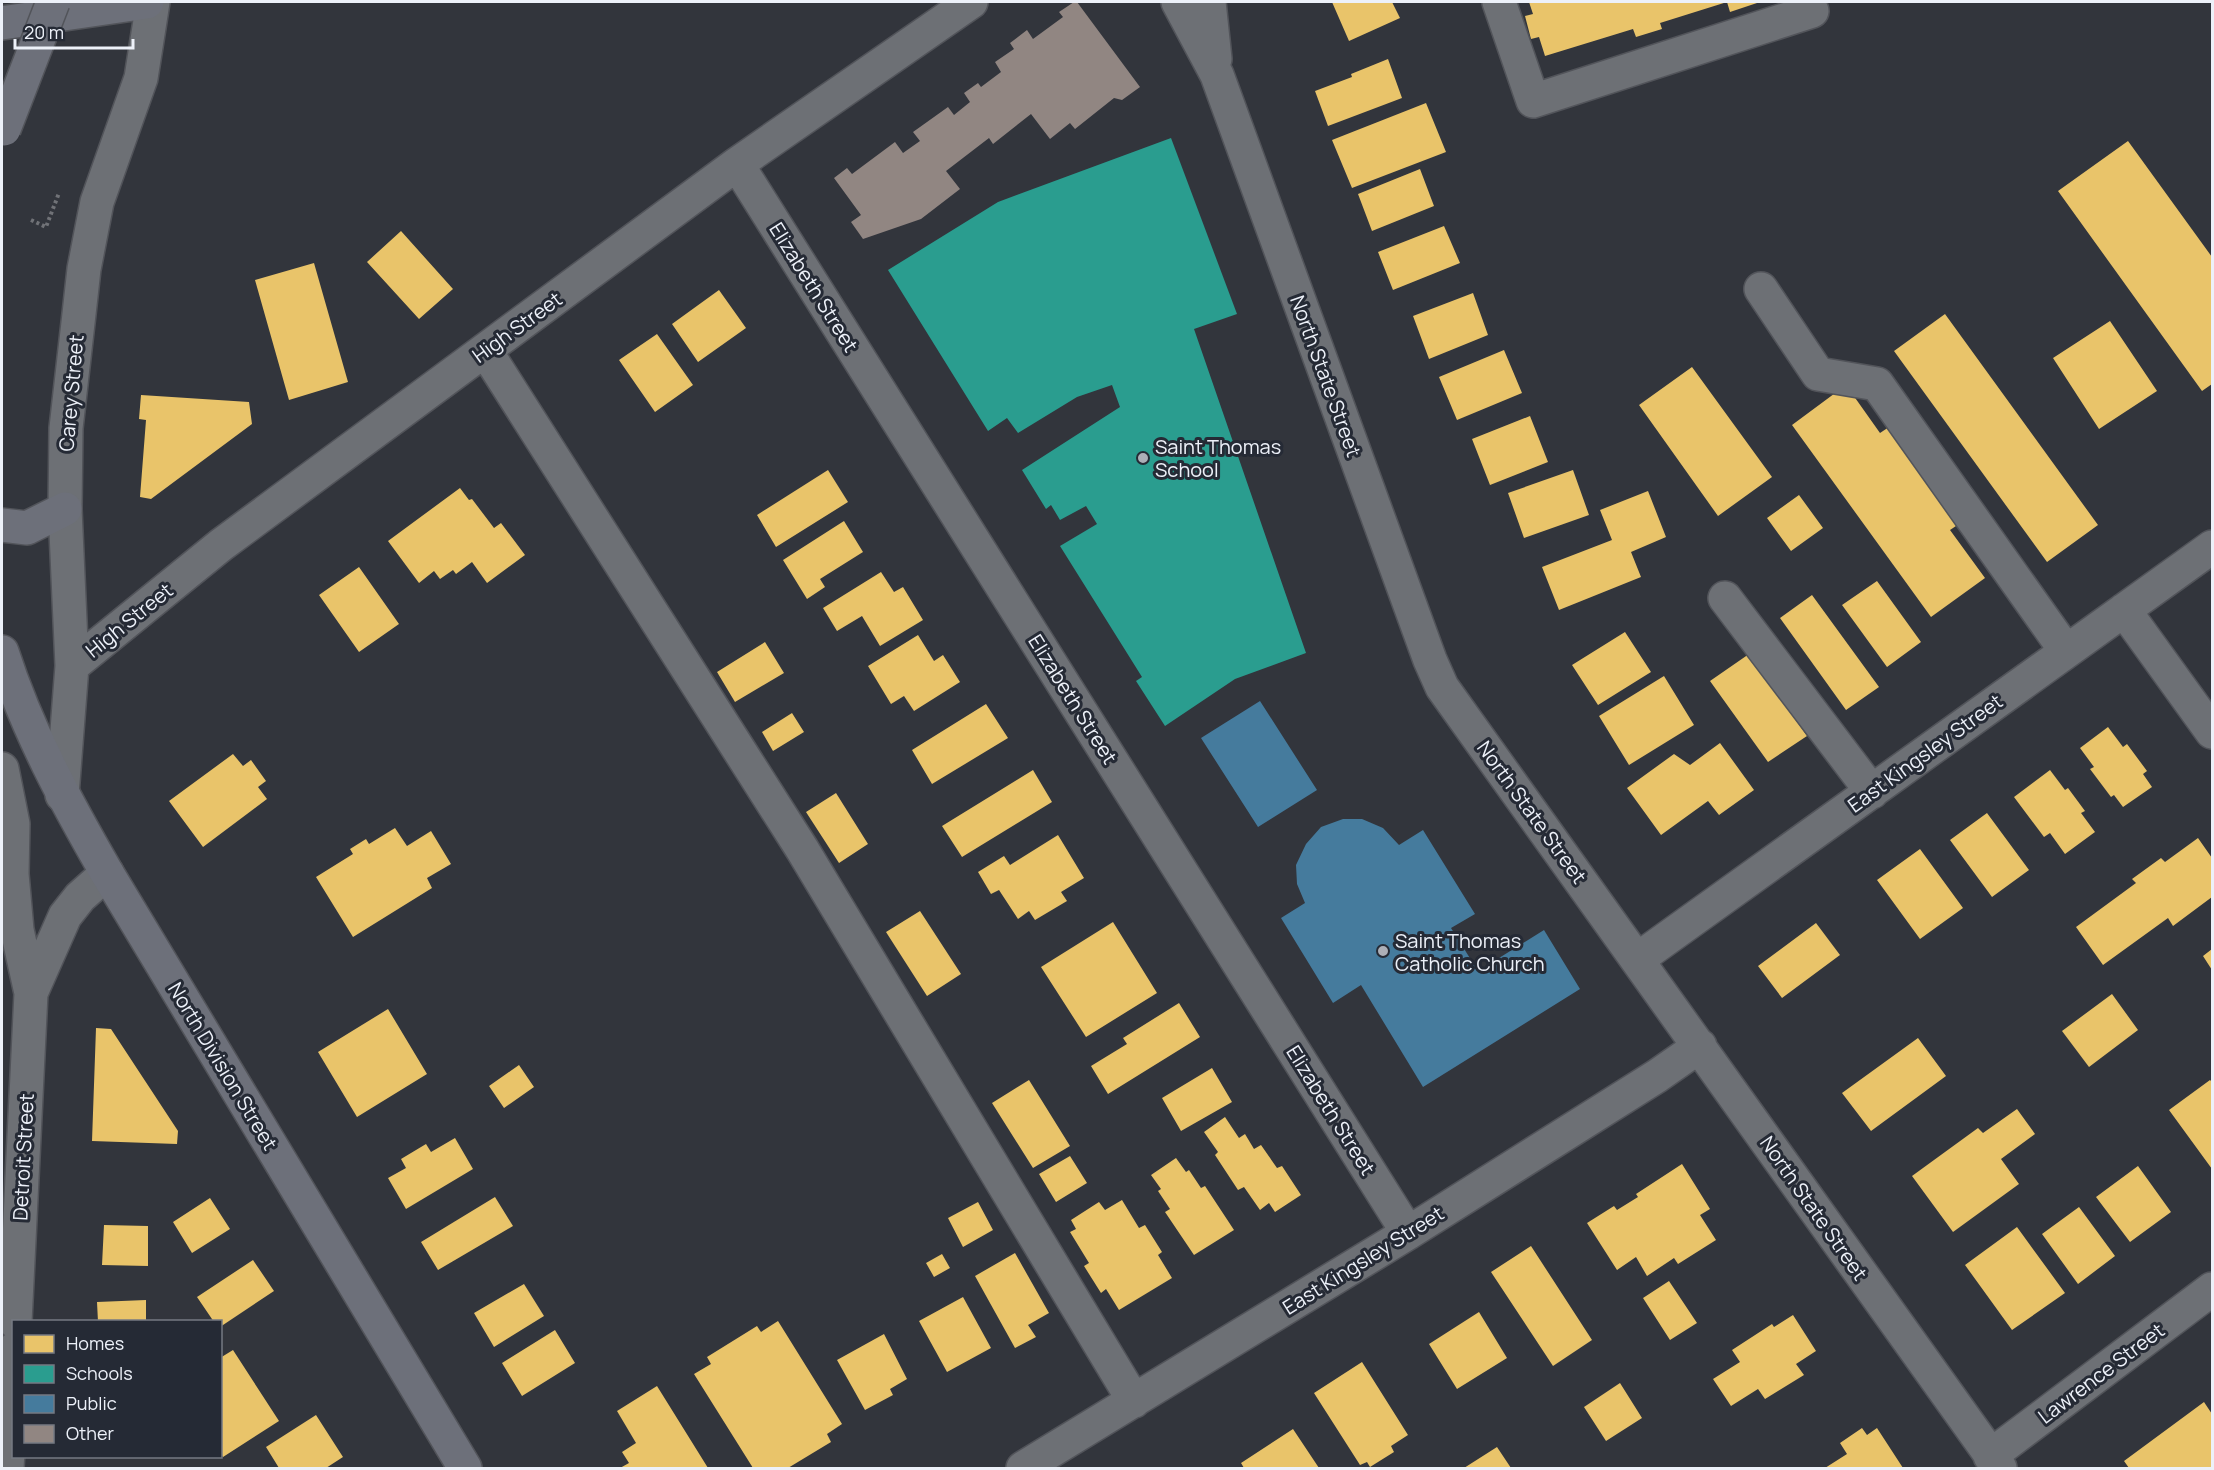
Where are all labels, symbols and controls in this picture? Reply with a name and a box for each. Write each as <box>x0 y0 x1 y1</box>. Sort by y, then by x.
scale bar <box>15 12 134 50</box>
text: 20 m <box>24 20 64 44</box>
street label: Elizabeth Street <box>763 217 865 357</box>
street label: High Street <box>467 285 567 369</box>
street label: North State Street <box>1284 291 1368 461</box>
street label: Carey Street <box>52 333 90 453</box>
place label: Saint Thomas School <box>1155 433 1281 483</box>
marker: Saint Thomas School <box>1136 451 1150 465</box>
street label: High Street <box>80 577 178 663</box>
street label: Elizabeth Street <box>1022 629 1124 769</box>
street label: East Kingsley Street <box>1842 688 2008 818</box>
street label: North State Street <box>1471 735 1593 889</box>
place label: Saint Thomas Catholic Church <box>1395 927 1545 977</box>
marker: Saint Thomas Catholic Church <box>1376 944 1390 958</box>
street label: North Division Street <box>162 977 284 1155</box>
street label: Elizabeth Street <box>1280 1040 1382 1180</box>
street label: Detroit Street <box>6 1093 40 1221</box>
street label: North State Street <box>1754 1131 1874 1285</box>
street label: East Kingsley Street <box>1277 1199 1449 1321</box>
street label: Lawrence Street <box>2032 1317 2170 1429</box>
legend <box>12 1320 222 1458</box>
text: Homes <box>66 1331 124 1355</box>
text: Schools <box>66 1361 133 1385</box>
text: Public <box>66 1391 117 1415</box>
text: Other <box>66 1421 114 1445</box>

